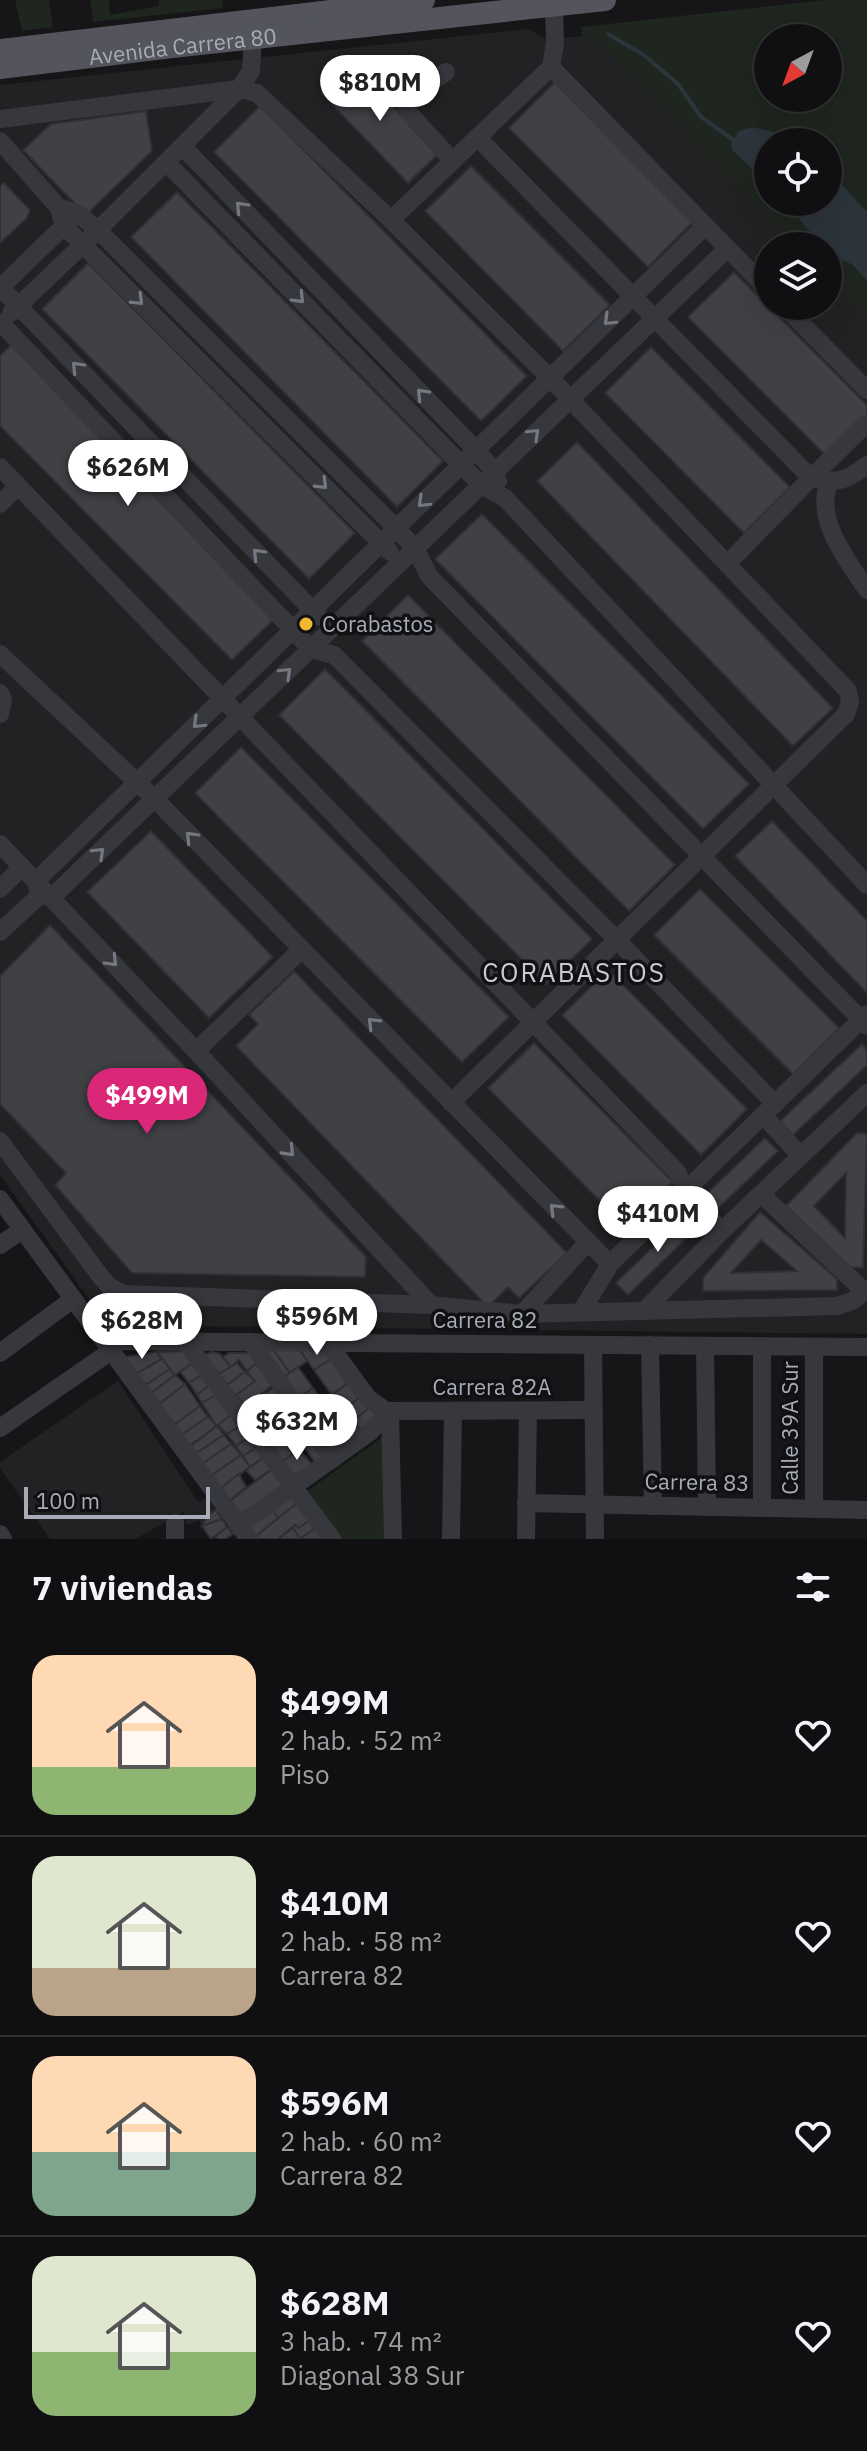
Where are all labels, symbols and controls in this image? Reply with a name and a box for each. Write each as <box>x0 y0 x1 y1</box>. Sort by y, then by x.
street label: Avenida Carrera 80 <box>87 21 278 71</box>
north arrow <box>754 24 842 112</box>
map controls <box>754 24 842 320</box>
pin: $810M <box>324 55 436 123</box>
text: $810M <box>338 64 422 98</box>
button: locate <box>754 128 842 216</box>
one-way arrow <box>236 202 250 216</box>
button: layers <box>754 232 842 320</box>
one-way arrow <box>290 289 304 303</box>
one-way arrow <box>129 291 143 306</box>
one-way arrow <box>604 311 618 325</box>
one-way arrow <box>72 362 87 376</box>
one-way arrow <box>416 389 431 403</box>
one-way arrow <box>525 429 539 444</box>
pin: $626M <box>72 440 184 508</box>
text: $626M <box>86 449 170 483</box>
one-way arrow <box>313 475 327 489</box>
one-way arrow <box>418 493 432 507</box>
one-way arrow <box>253 549 268 563</box>
place label: Corabastos <box>322 609 433 638</box>
marker: Corabastos <box>297 615 315 633</box>
one-way arrow <box>277 667 291 682</box>
one-way arrow <box>193 714 207 728</box>
one-way arrow <box>186 832 201 846</box>
one-way arrow <box>90 847 104 862</box>
one-way arrow <box>102 952 116 967</box>
district label: CORABASTOS <box>482 955 666 989</box>
one-way arrow <box>368 1018 382 1032</box>
pin: $499M <box>91 1068 203 1136</box>
text: $499M <box>105 1077 189 1111</box>
one-way arrow <box>280 1142 294 1157</box>
pin: $410M <box>602 1186 714 1254</box>
text: $410M <box>616 1195 700 1229</box>
one-way arrow <box>550 1203 564 1218</box>
pin: $596M <box>261 1289 373 1357</box>
pin: $628M <box>86 1293 198 1361</box>
text: $596M <box>275 1298 359 1332</box>
text: $628M <box>100 1302 184 1336</box>
street label: Carrera 82 <box>433 1305 537 1334</box>
street label: Calle 39A Sur <box>775 1361 804 1495</box>
street label: Carrera 82A <box>433 1372 551 1401</box>
pin: $632M <box>241 1394 353 1462</box>
text: $632M <box>255 1403 339 1437</box>
street label: Carrera 83 <box>644 1466 750 1497</box>
scale bar <box>24 1483 210 1519</box>
text: 100 m <box>36 1486 100 1515</box>
text: 7 viviendas <box>32 1565 213 1609</box>
icon: filters <box>791 1565 835 1609</box>
text: $499M <box>280 1679 389 1723</box>
icon: home <box>96 1687 192 1783</box>
icon: heart <box>791 1713 835 1757</box>
text: 2 hab. · 52 m² <box>280 1723 442 1757</box>
text: Piso <box>280 1757 329 1791</box>
text: $410M <box>280 1880 389 1924</box>
icon: home <box>96 1888 192 1984</box>
icon: heart <box>791 1914 835 1958</box>
text: 2 hab. · 58 m² <box>280 1924 442 1958</box>
text: Carrera 82 <box>280 1958 404 1992</box>
text: $596M <box>280 2080 389 2124</box>
icon: home <box>96 2088 192 2184</box>
icon: heart <box>791 2114 835 2158</box>
text: 2 hab. · 60 m² <box>280 2124 442 2158</box>
text: Carrera 82 <box>280 2158 404 2192</box>
text: $628M <box>280 2280 389 2324</box>
icon: home <box>96 2288 192 2384</box>
icon: heart <box>791 2314 835 2358</box>
text: 3 hab. · 74 m² <box>280 2324 442 2358</box>
text: Diagonal 38 Sur <box>280 2358 465 2392</box>

